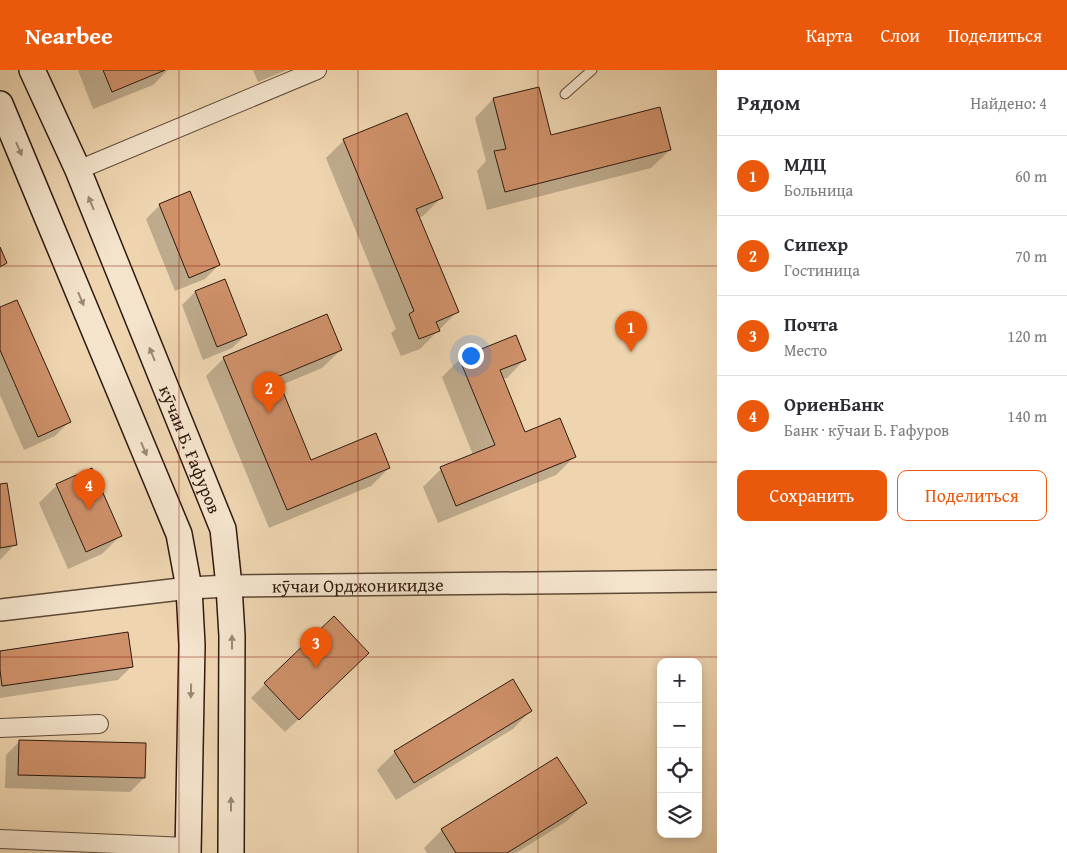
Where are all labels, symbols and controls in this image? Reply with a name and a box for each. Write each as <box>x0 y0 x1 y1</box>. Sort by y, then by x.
text: Nearbee <box>25 18 113 53</box>
text: Карта <box>806 22 853 49</box>
text: Слои <box>881 22 920 49</box>
text: Поделиться <box>948 22 1042 49</box>
text: Рядом <box>737 87 800 118</box>
text: Найдено: 4 <box>970 91 1047 115</box>
one-way arrow <box>15 142 23 157</box>
text: МДЦ <box>784 150 826 178</box>
text: 1 <box>749 164 757 188</box>
text: 60 m <box>1015 164 1047 188</box>
text: Больница <box>784 178 853 202</box>
one-way arrow <box>87 195 95 210</box>
text: Сипехр <box>784 230 848 258</box>
text: 2 <box>749 244 757 268</box>
text: 70 m <box>1015 244 1047 268</box>
text: Гостиница <box>784 258 860 282</box>
one-way arrow <box>78 292 86 307</box>
text: Почта <box>784 310 838 338</box>
pin: 1 <box>615 311 647 352</box>
text: 3 <box>749 324 757 348</box>
text: 120 m <box>1007 324 1047 348</box>
text: Место <box>784 338 827 362</box>
your location <box>458 343 484 369</box>
one-way arrow <box>148 346 155 361</box>
pin: 2 <box>253 372 285 413</box>
street label: кӯчаи Б. Ғафуров <box>153 381 229 517</box>
text: ОриенБанк <box>784 390 884 418</box>
text: 4 <box>749 404 757 428</box>
text: 140 m <box>1007 404 1047 428</box>
text: Банк · кӯчаи Б. Ғафуров <box>784 418 949 442</box>
one-way arrow <box>140 442 148 457</box>
pin: 4 <box>73 469 105 510</box>
button: Сохранить <box>737 470 887 521</box>
button: Поделиться <box>897 470 1047 521</box>
street label: кӯчаи Орджоникидзе <box>272 570 444 599</box>
pin: 3 <box>300 627 332 668</box>
one-way arrow <box>228 634 236 650</box>
map controls <box>657 658 702 838</box>
button: + <box>657 658 702 703</box>
one-way arrow <box>187 684 195 700</box>
button: − <box>657 703 702 748</box>
button: locate <box>657 748 702 793</box>
button: layers <box>657 793 702 838</box>
one-way arrow <box>227 796 235 812</box>

